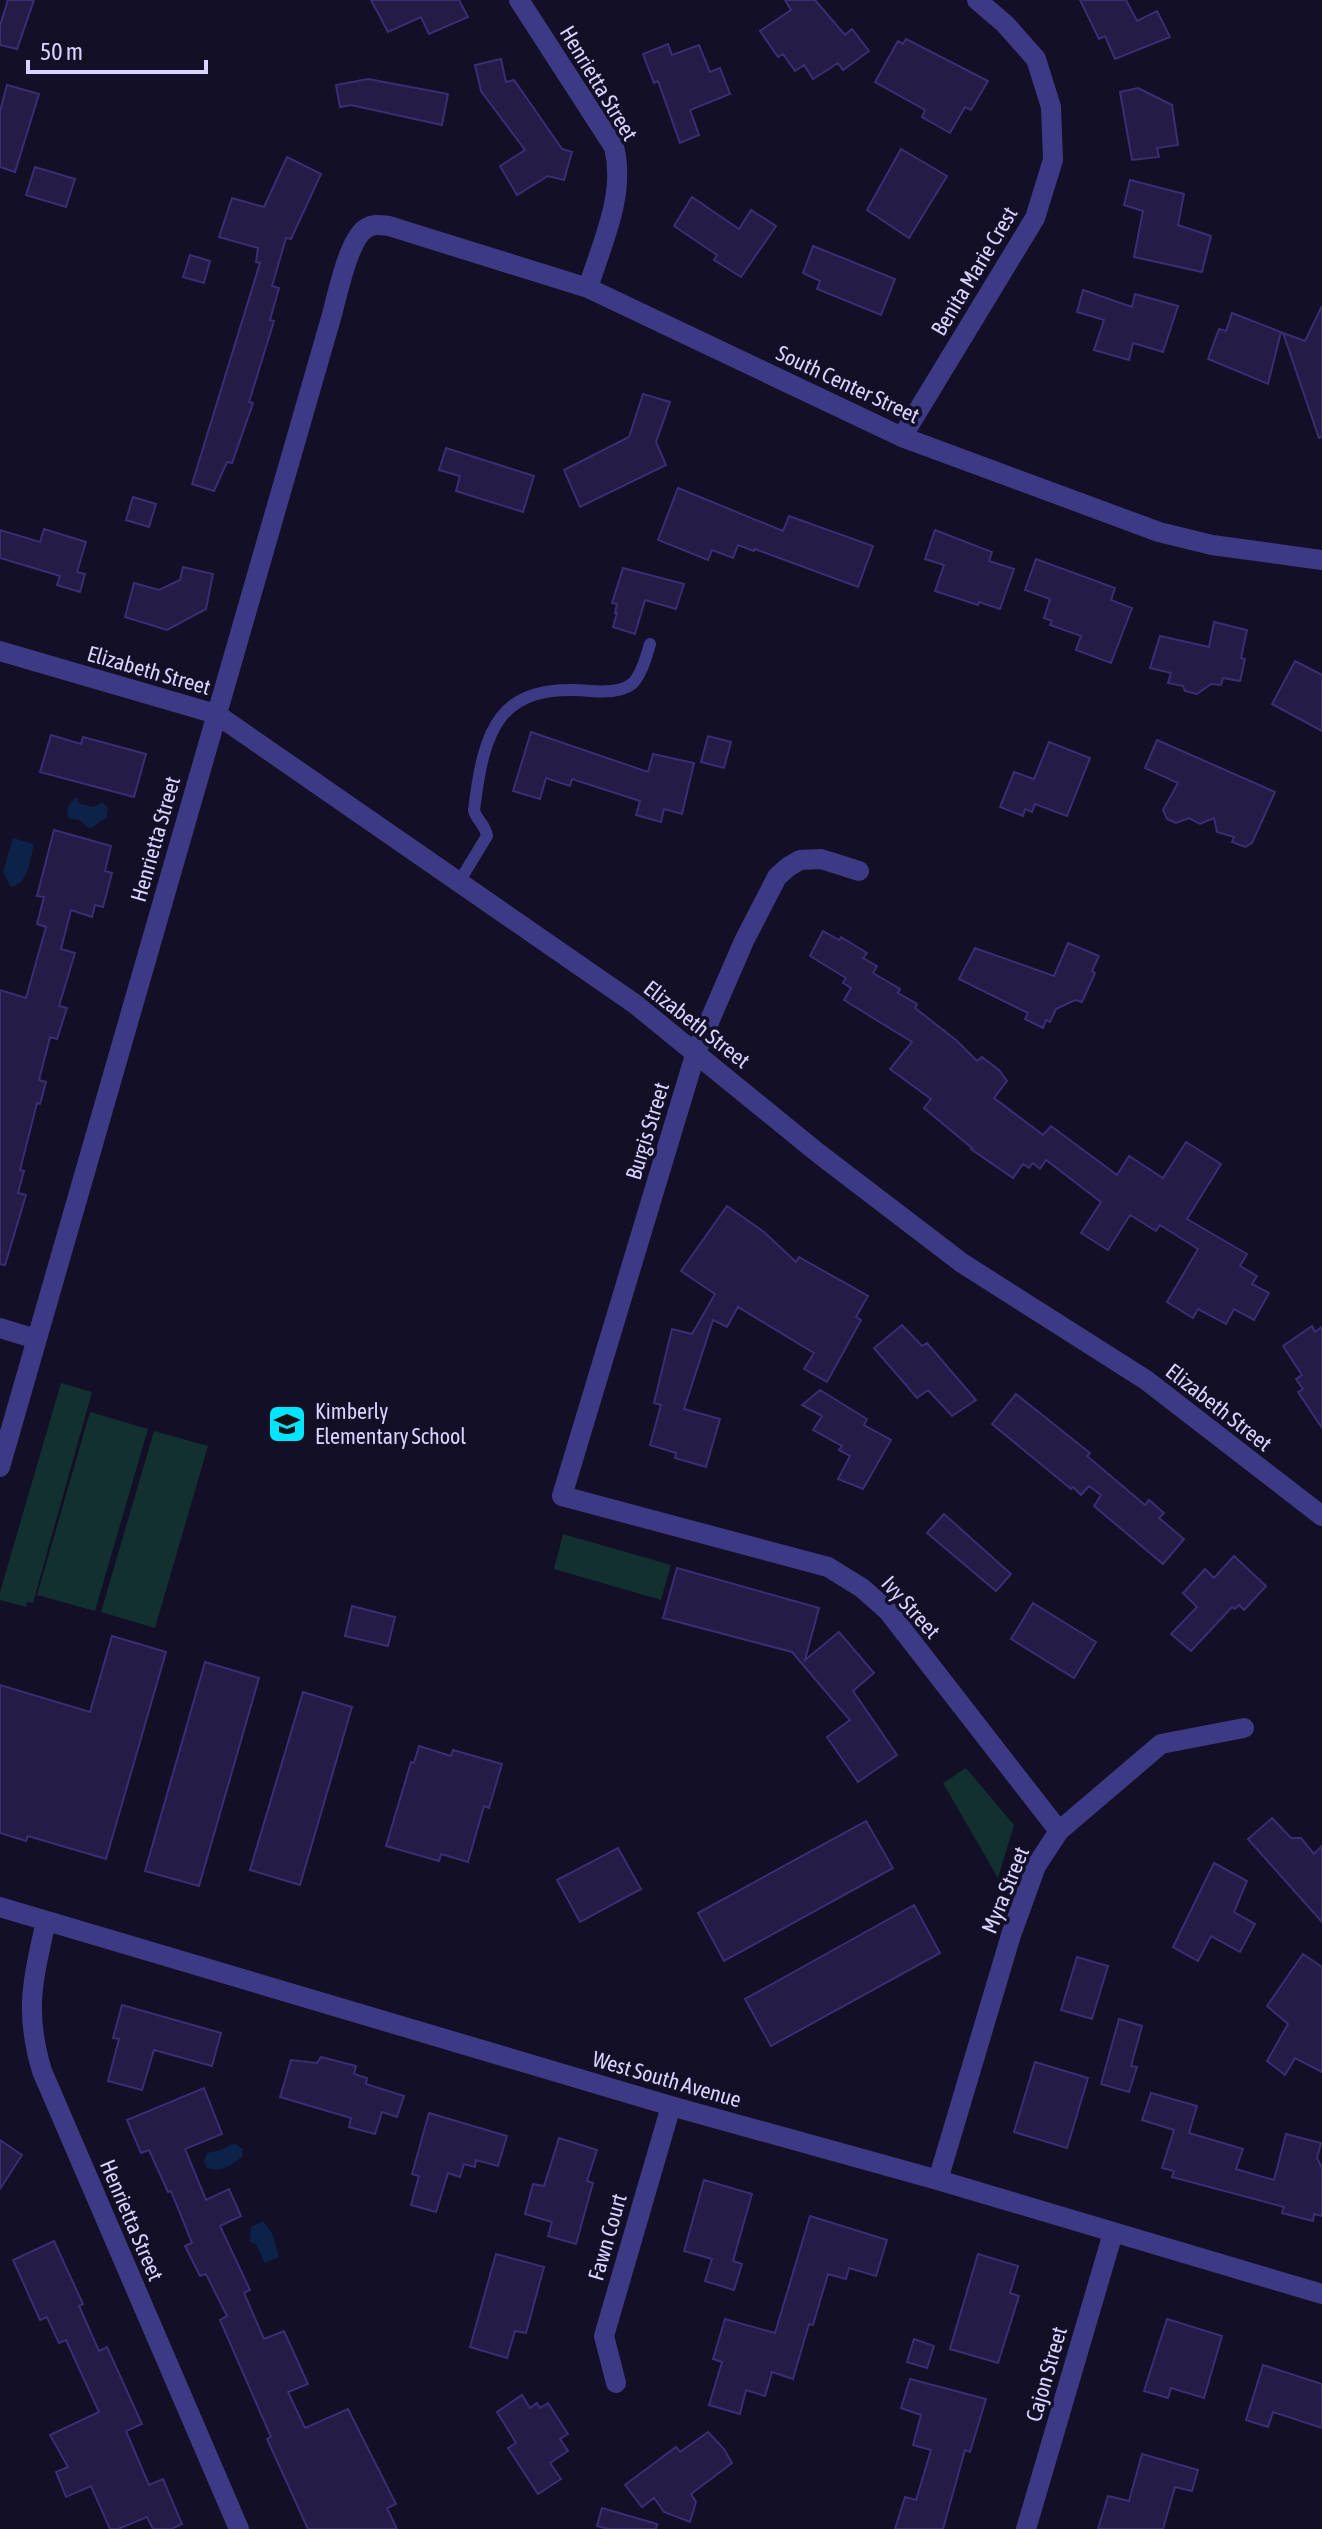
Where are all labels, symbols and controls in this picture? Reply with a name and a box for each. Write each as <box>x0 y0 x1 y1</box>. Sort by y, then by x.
street label: Henrietta Street <box>555 21 643 145</box>
scale bar <box>28 24 206 74</box>
text: 50 m <box>40 38 83 65</box>
street label: Benita Marie Crest <box>925 202 1023 340</box>
street label: South Center Street <box>772 340 924 428</box>
street label: Elizabeth Street <box>84 640 214 700</box>
street label: Henrietta Street <box>125 773 185 905</box>
street label: Elizabeth Street <box>639 975 755 1073</box>
street label: Burgis Street <box>620 1079 674 1183</box>
street label: Elizabeth Street <box>1161 1358 1277 1456</box>
place label: Kimberly Elementary School <box>315 1398 466 1449</box>
school or university icon: Kimberly Elementary School <box>266 1403 308 1445</box>
street label: Ivy Street <box>876 1570 946 1644</box>
street label: Myra Street <box>976 1843 1034 1937</box>
street label: West South Avenue <box>590 2045 744 2113</box>
street label: Henrietta Street <box>95 2155 169 2285</box>
street label: Fawn Court <box>582 2191 632 2283</box>
street label: Cajon Street <box>1020 2324 1072 2424</box>

